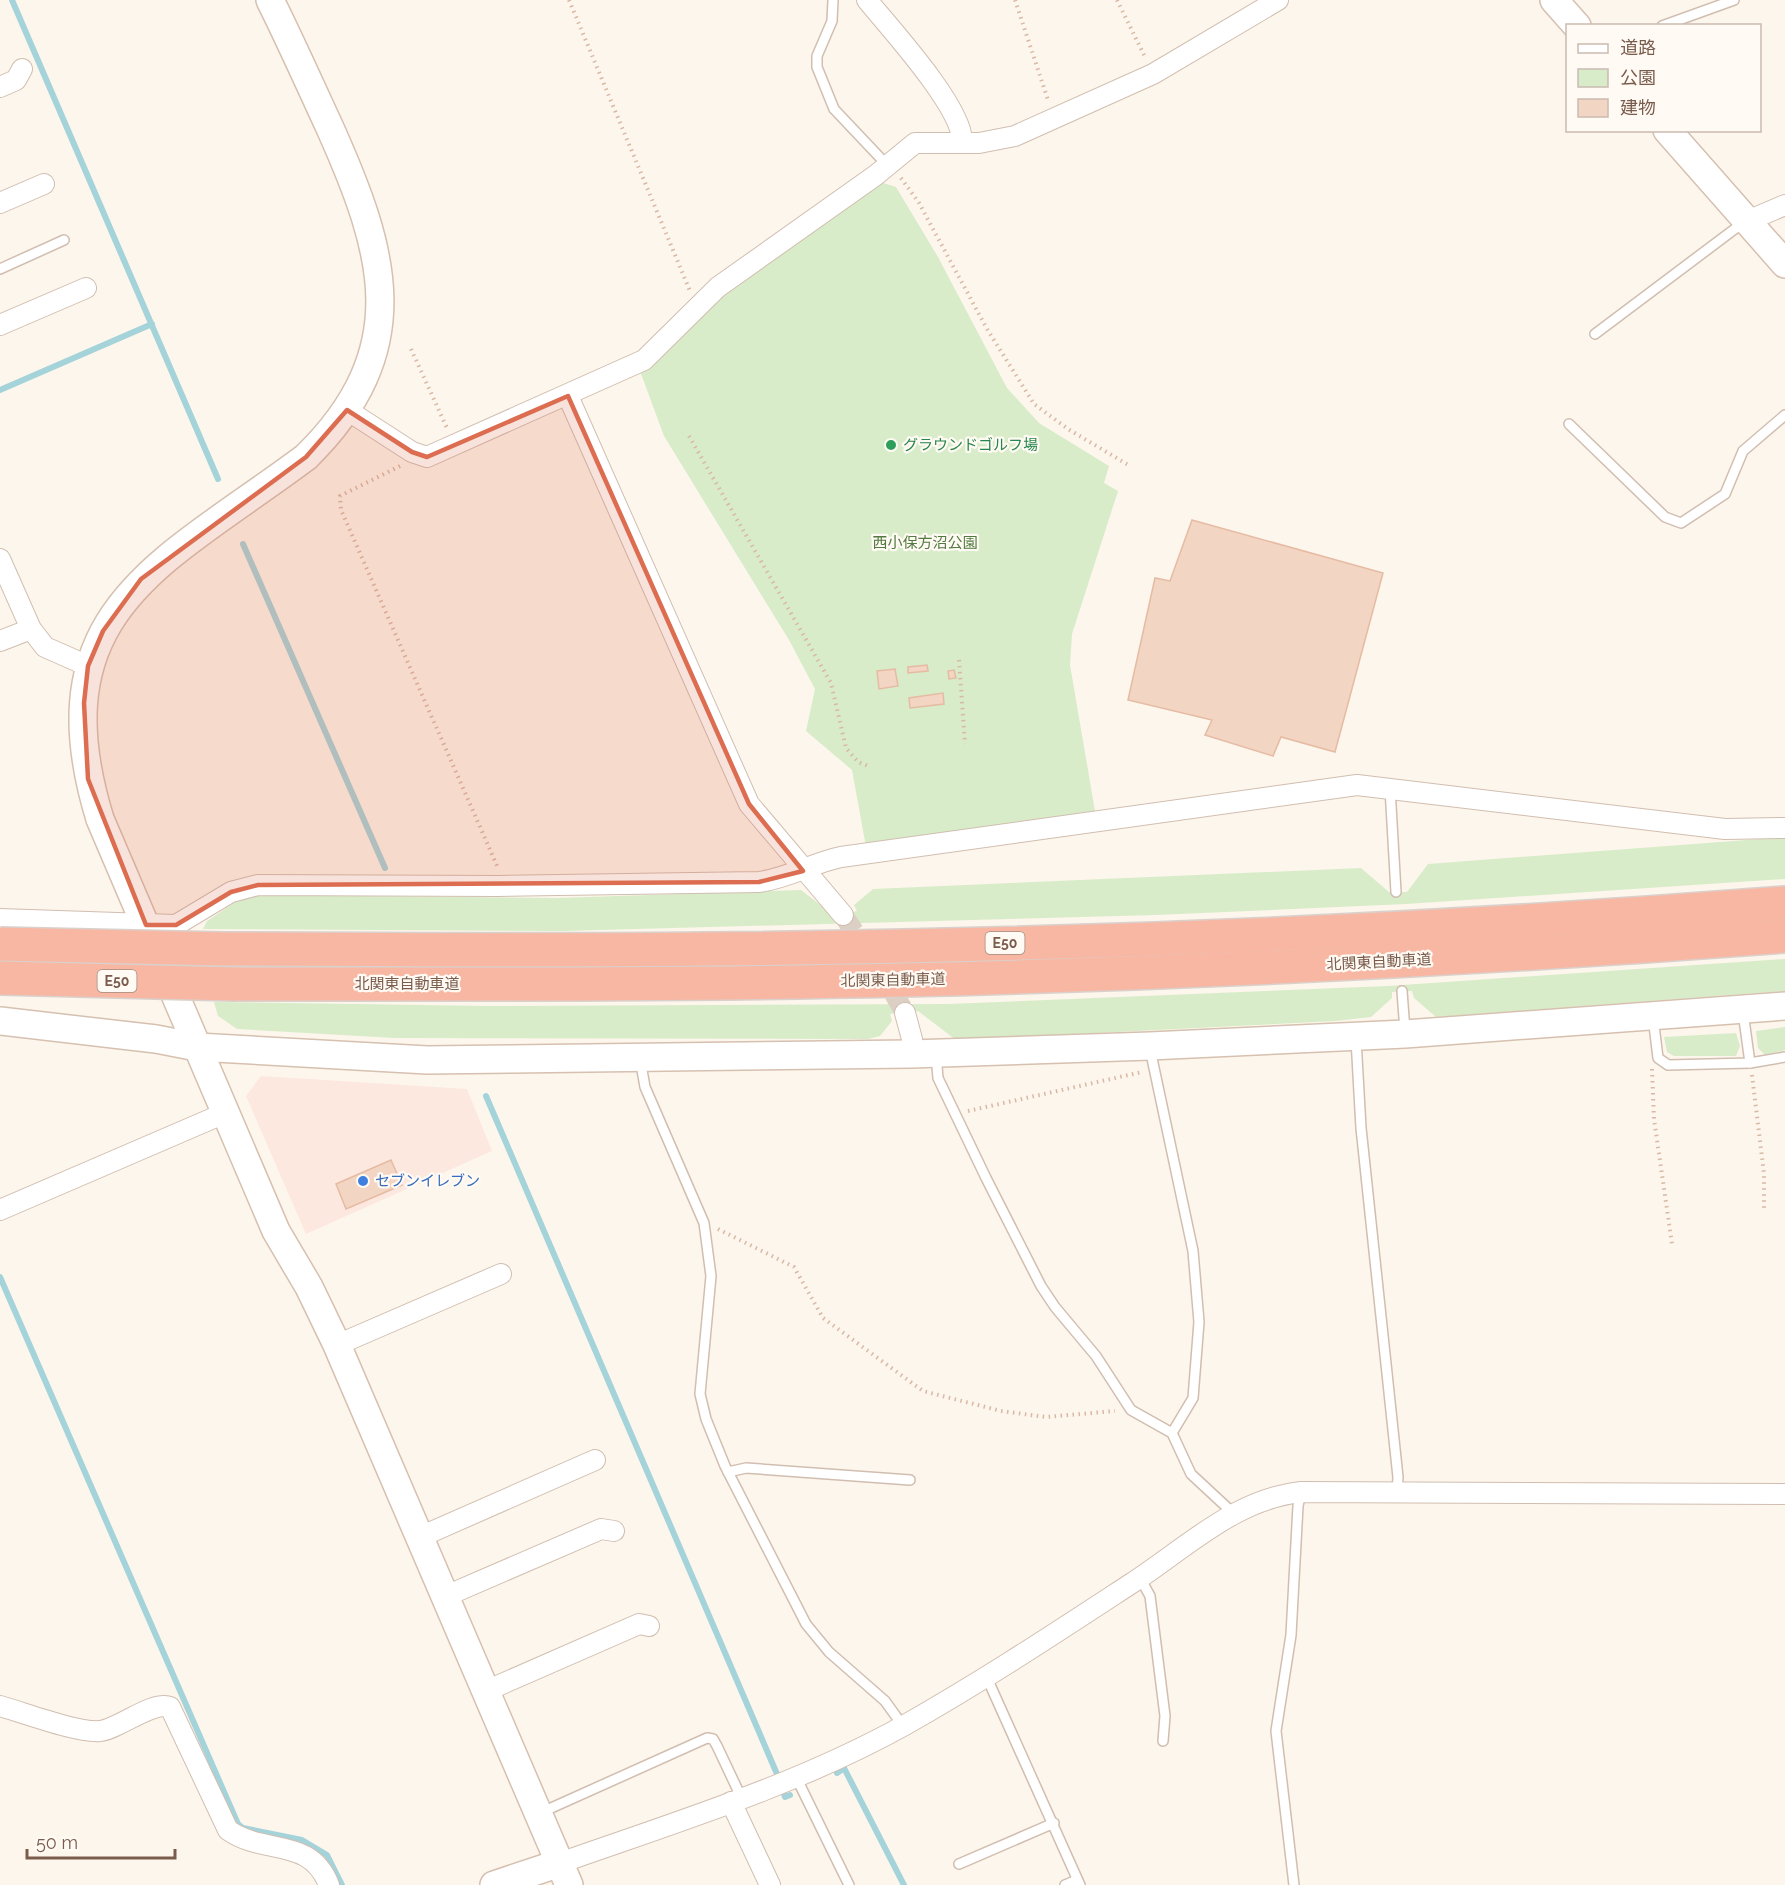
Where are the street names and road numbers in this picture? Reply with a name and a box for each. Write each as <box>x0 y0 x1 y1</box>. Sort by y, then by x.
road number: E50 <box>986 932 1024 954</box>
street label: 北関東自動車道 <box>1326 950 1432 974</box>
road number: E50 <box>98 970 136 992</box>
street label: 北関東自動車道 <box>840 970 946 990</box>
street label: 北関東自動車道 <box>354 975 460 993</box>

